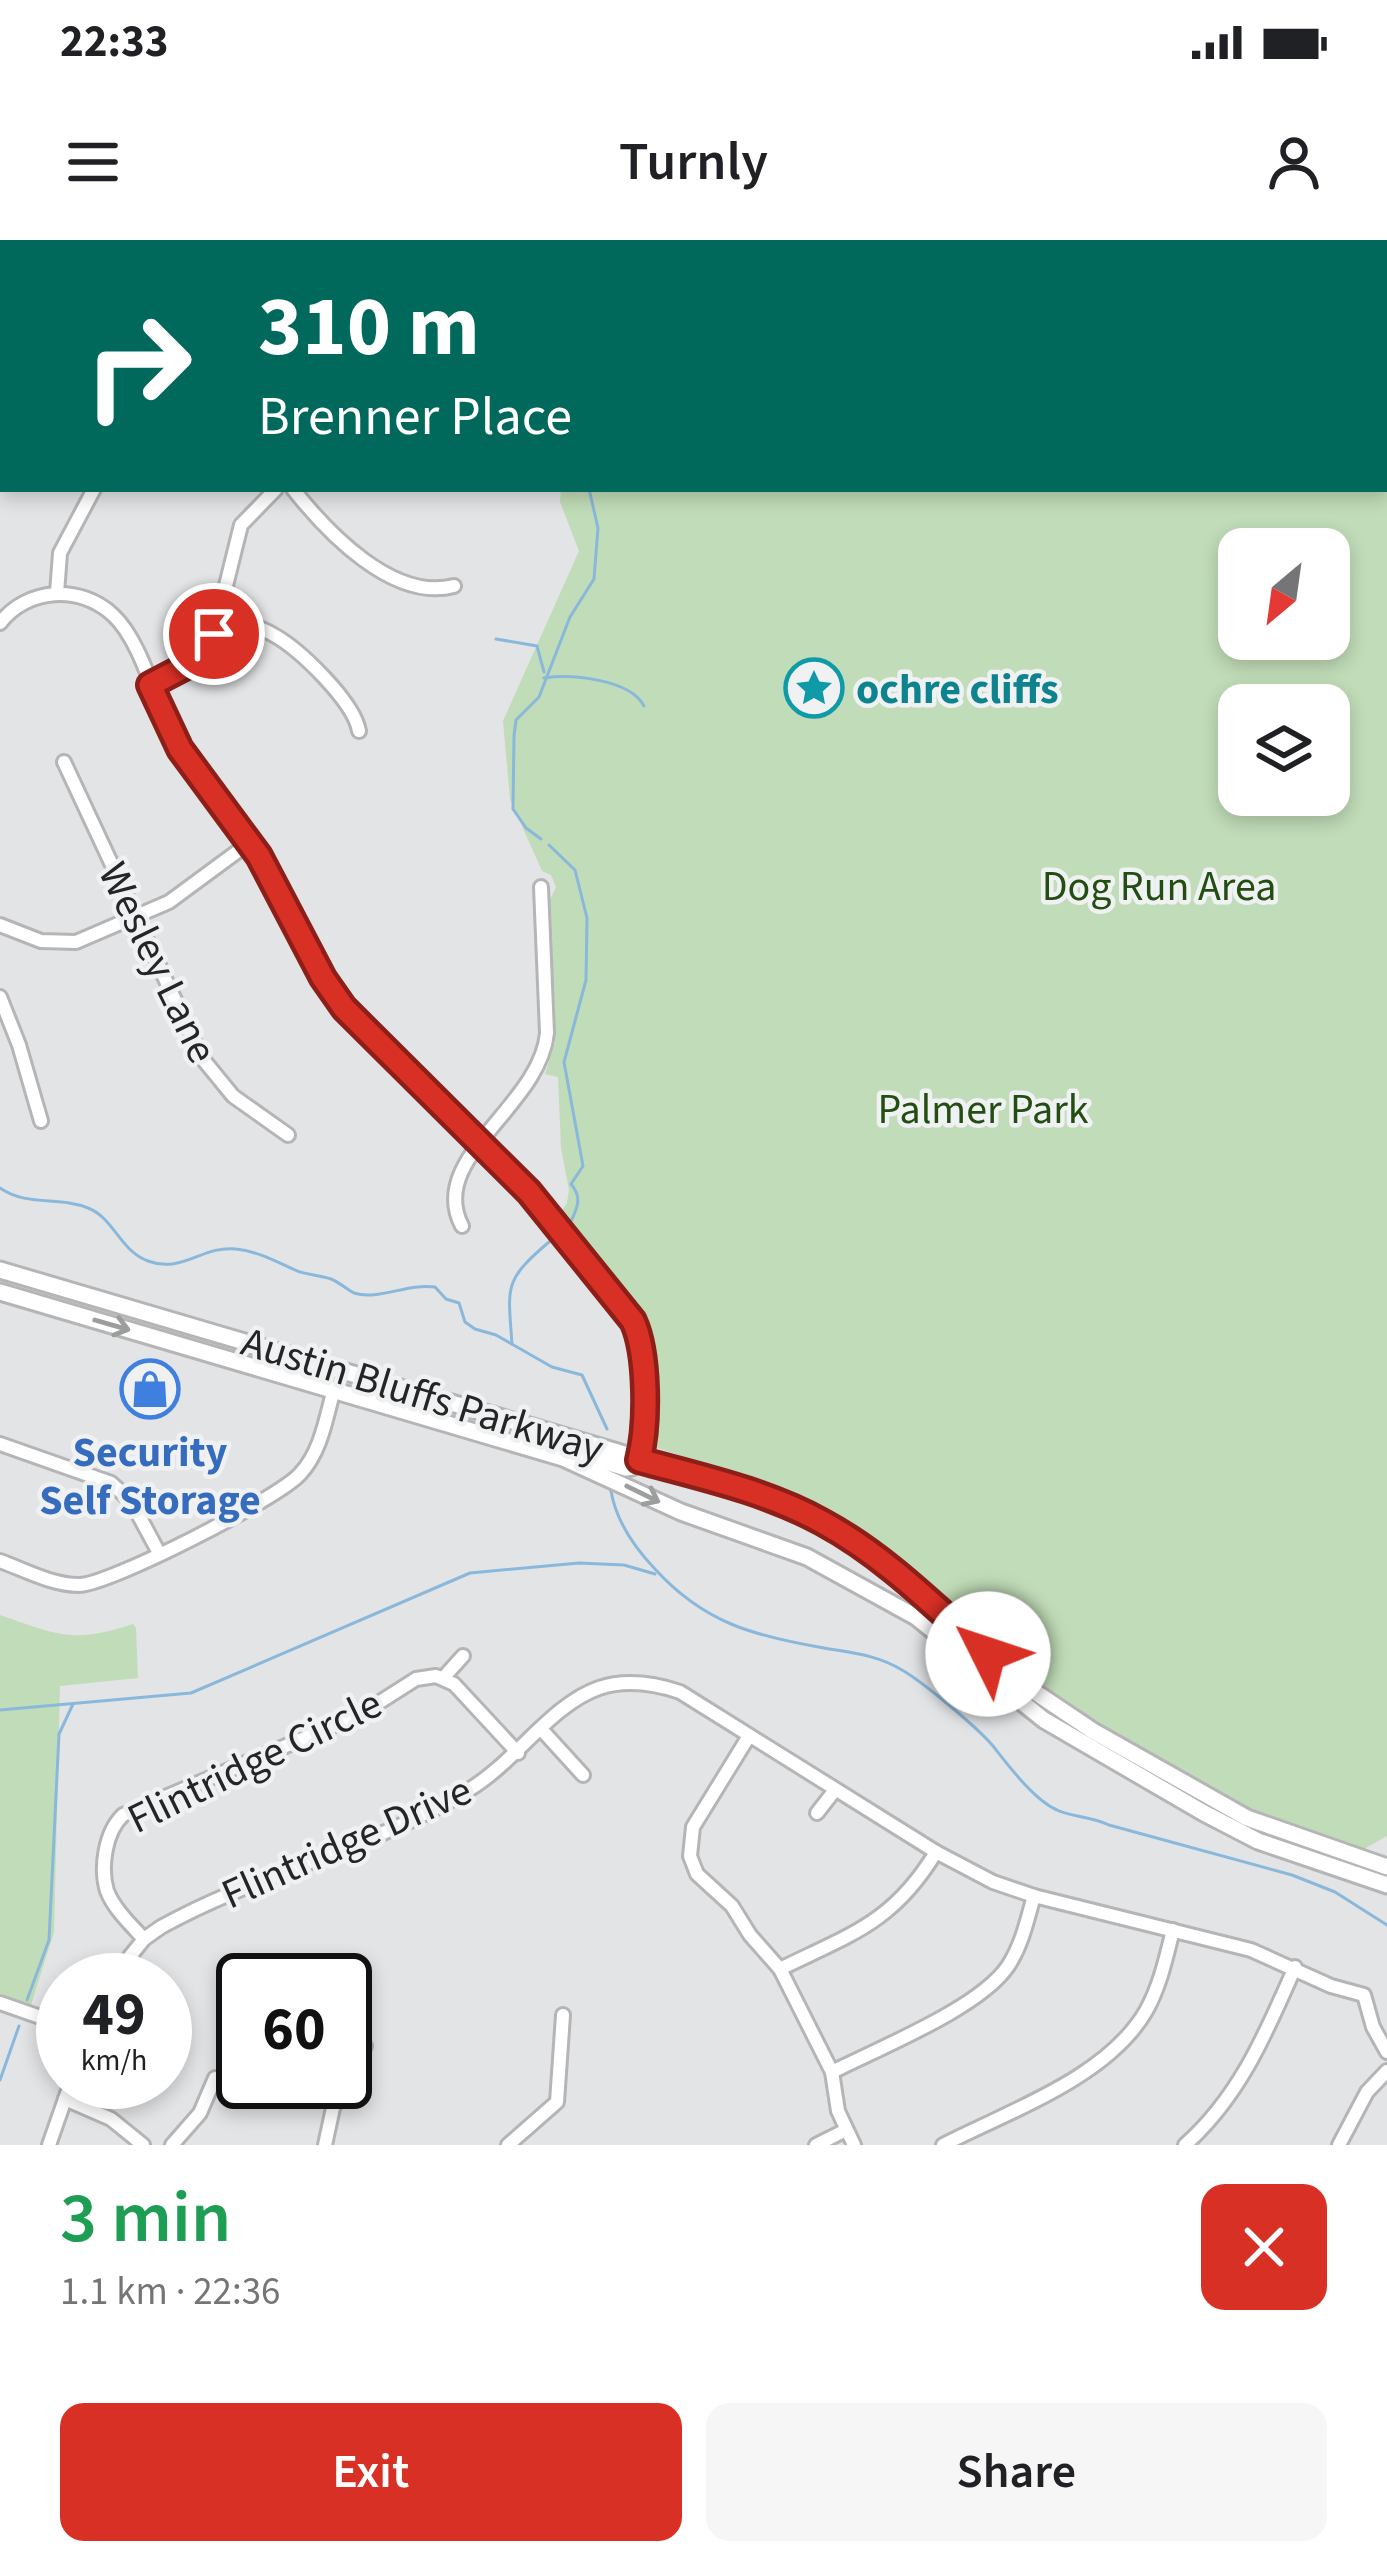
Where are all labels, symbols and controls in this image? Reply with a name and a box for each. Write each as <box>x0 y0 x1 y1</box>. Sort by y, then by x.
text: 22:33 <box>60 10 169 74</box>
text: Turnly <box>619 124 768 201</box>
icon: menu <box>60 129 126 195</box>
icon: person <box>1261 129 1327 195</box>
text: 310 m <box>258 268 480 388</box>
icon: right <box>60 288 216 444</box>
text: Brenner Place <box>258 379 572 456</box>
north arrow <box>1218 528 1350 660</box>
map controls <box>1218 528 1350 816</box>
pin <box>163 583 265 685</box>
icon: arrive <box>181 601 247 667</box>
place icon: ochre cliffs <box>783 657 845 719</box>
place label: ochre cliffs <box>856 660 1059 720</box>
button: layers <box>1218 684 1350 816</box>
street label: Wesley Lane <box>83 852 232 1073</box>
park label: Dog Run Area <box>1042 857 1276 917</box>
park label: Palmer Park <box>878 1080 1089 1140</box>
street label: Austin Bluffs Parkway <box>234 1312 611 1480</box>
one-way arrow <box>93 1315 131 1337</box>
shop icon: Security Self Storage <box>119 1358 181 1420</box>
place label: Security Self Storage <box>39 1423 261 1531</box>
one-way arrow <box>624 1484 660 1506</box>
position arrow <box>925 1591 1051 1717</box>
street label: Flintridge Circle <box>118 1674 392 1849</box>
street label: Flintridge Drive <box>212 1761 481 1925</box>
speed limit sign: 60 <box>216 1953 372 2109</box>
text: 49 <box>82 1973 146 2058</box>
text: km/h <box>81 2039 147 2082</box>
text: 3 min <box>60 2167 231 2270</box>
button: close <box>1201 2184 1327 2310</box>
text: 1.1 km · 22:36 <box>60 2264 280 2320</box>
button: Exit <box>60 2403 682 2541</box>
button: Share <box>706 2403 1327 2541</box>

